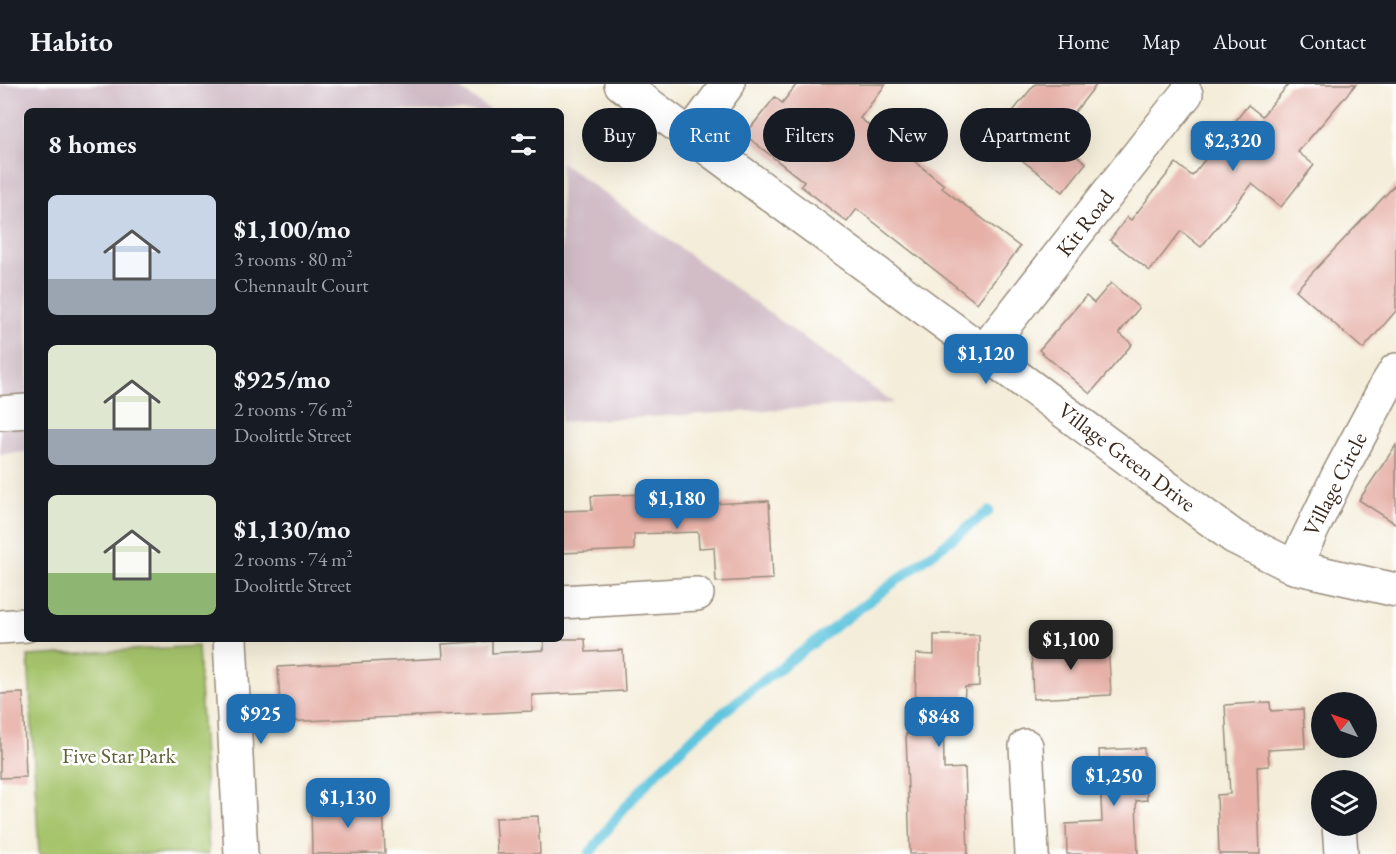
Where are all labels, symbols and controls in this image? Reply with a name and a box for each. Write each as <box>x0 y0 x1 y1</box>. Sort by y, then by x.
text: Habito <box>30 23 113 59</box>
text: Home <box>1057 28 1109 55</box>
text: Map <box>1142 28 1180 55</box>
text: About <box>1213 28 1266 55</box>
text: Contact <box>1299 28 1366 55</box>
chip: Buy <box>582 108 657 162</box>
chip: Rent <box>669 108 751 162</box>
chip: Filters <box>763 108 855 162</box>
chip: New <box>867 108 948 162</box>
chip: Apartment <box>960 108 1091 162</box>
pin: $2,320 <box>1184 121 1282 172</box>
text: 8 homes <box>48 127 137 161</box>
text: $2,320 <box>1205 127 1261 153</box>
icon: filters <box>507 128 540 161</box>
street label: Kit Road <box>1050 183 1121 263</box>
text: $1,100/mo <box>234 212 350 246</box>
icon: home <box>96 219 168 291</box>
text: 3 rooms · 80 m² <box>234 246 353 272</box>
text: Chennault Court <box>234 272 369 298</box>
pin: $1,120 <box>937 334 1035 385</box>
text: $1,120 <box>958 340 1014 366</box>
text: $925/mo <box>234 362 330 396</box>
icon: home <box>96 369 168 441</box>
text: 2 rooms · 76 m² <box>234 396 353 422</box>
street label: Village Green Drive <box>1052 396 1202 518</box>
text: Doolittle Street <box>234 422 351 448</box>
street label: Village Circle <box>1296 427 1374 541</box>
pin: $1,180 <box>628 479 726 530</box>
text: $1,180 <box>649 485 705 511</box>
text: $1,130/mo <box>234 512 350 546</box>
icon: home <box>96 519 168 591</box>
text: 2 rooms · 74 m² <box>234 546 353 572</box>
text: Doolittle Street <box>234 572 351 598</box>
pin: $1,100 <box>1022 620 1120 671</box>
text: $1,100 <box>1043 626 1099 652</box>
north arrow <box>1311 692 1377 758</box>
map controls <box>1311 692 1377 836</box>
pin: $925 <box>225 694 297 745</box>
pin: $848 <box>903 697 975 748</box>
text: $925 <box>241 700 281 726</box>
text: $848 <box>919 703 959 729</box>
park label: Five Star Park <box>62 741 177 770</box>
pin: $1,250 <box>1065 756 1163 807</box>
text: $1,250 <box>1086 762 1142 788</box>
button: layers <box>1311 770 1377 836</box>
pin: $1,130 <box>299 778 397 829</box>
text: $1,130 <box>320 784 376 810</box>

